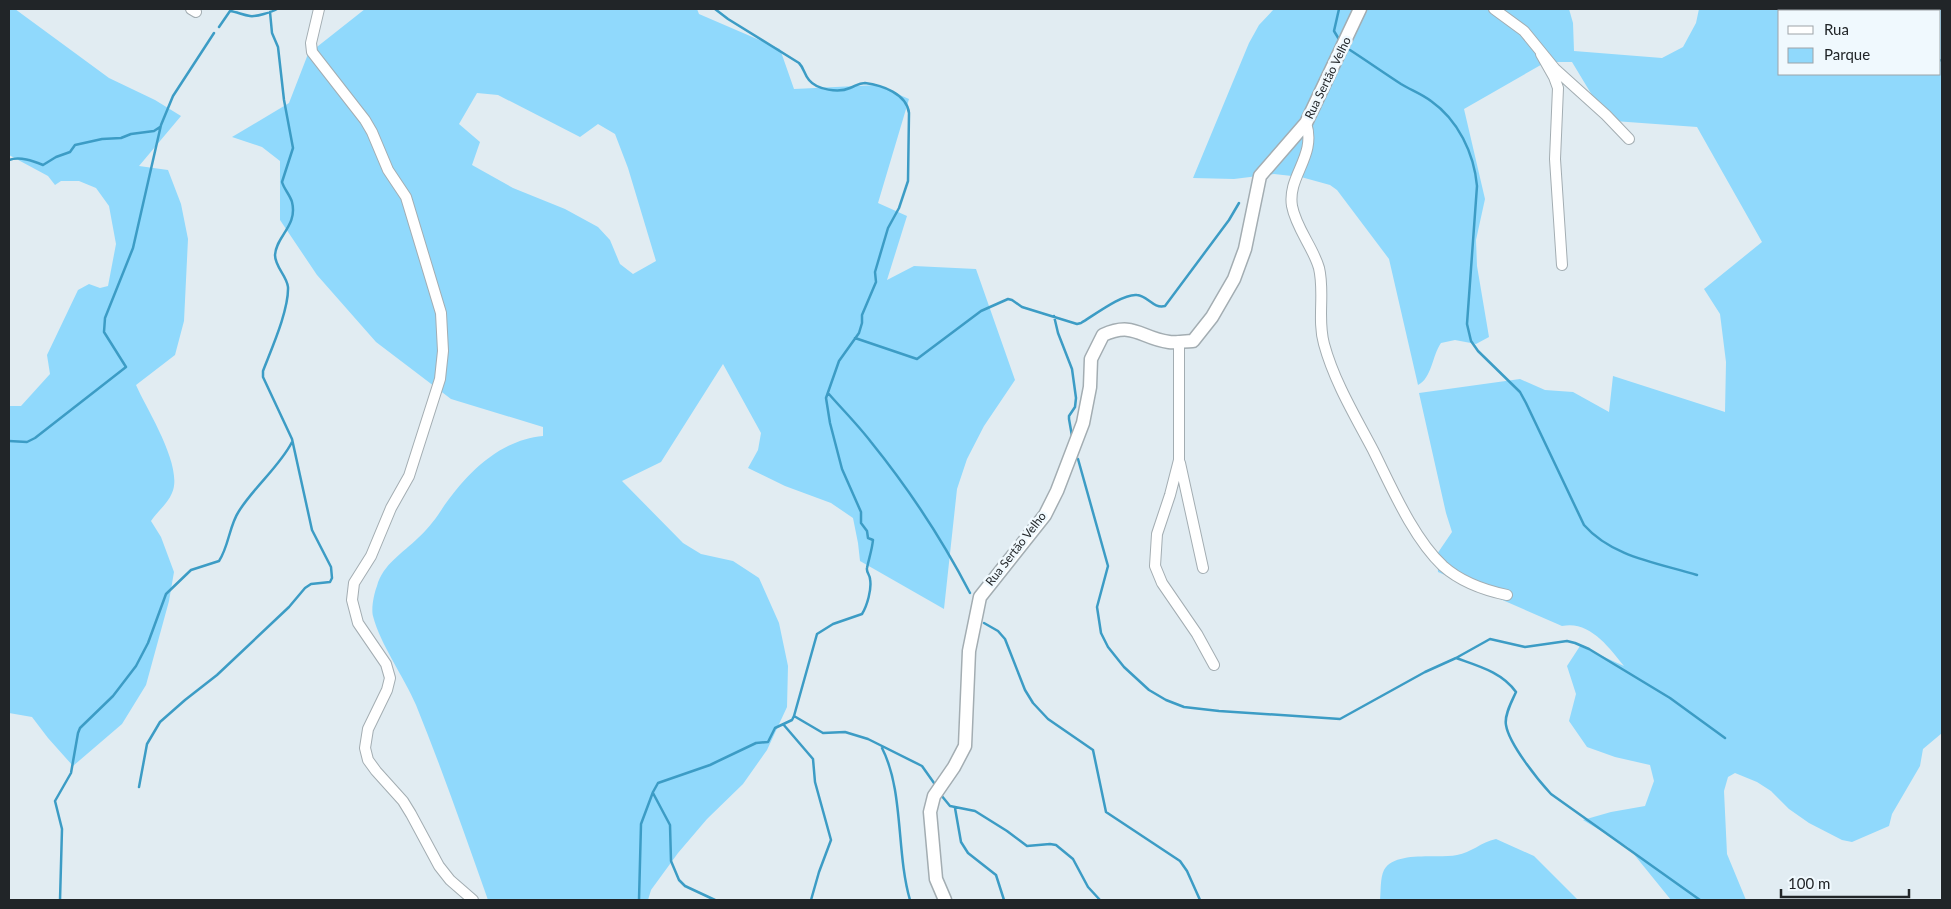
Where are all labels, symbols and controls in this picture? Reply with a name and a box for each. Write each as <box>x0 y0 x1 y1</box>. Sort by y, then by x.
legend <box>1778 10 1941 75</box>
text: Rua <box>1824 20 1849 38</box>
street label: Rua Sertão Velho <box>1301 34 1354 121</box>
text: Parque <box>1824 45 1870 63</box>
street label: Rua Sertão Velho <box>982 509 1049 589</box>
scale bar <box>1781 866 1908 898</box>
text: 100 m <box>1788 874 1830 892</box>

